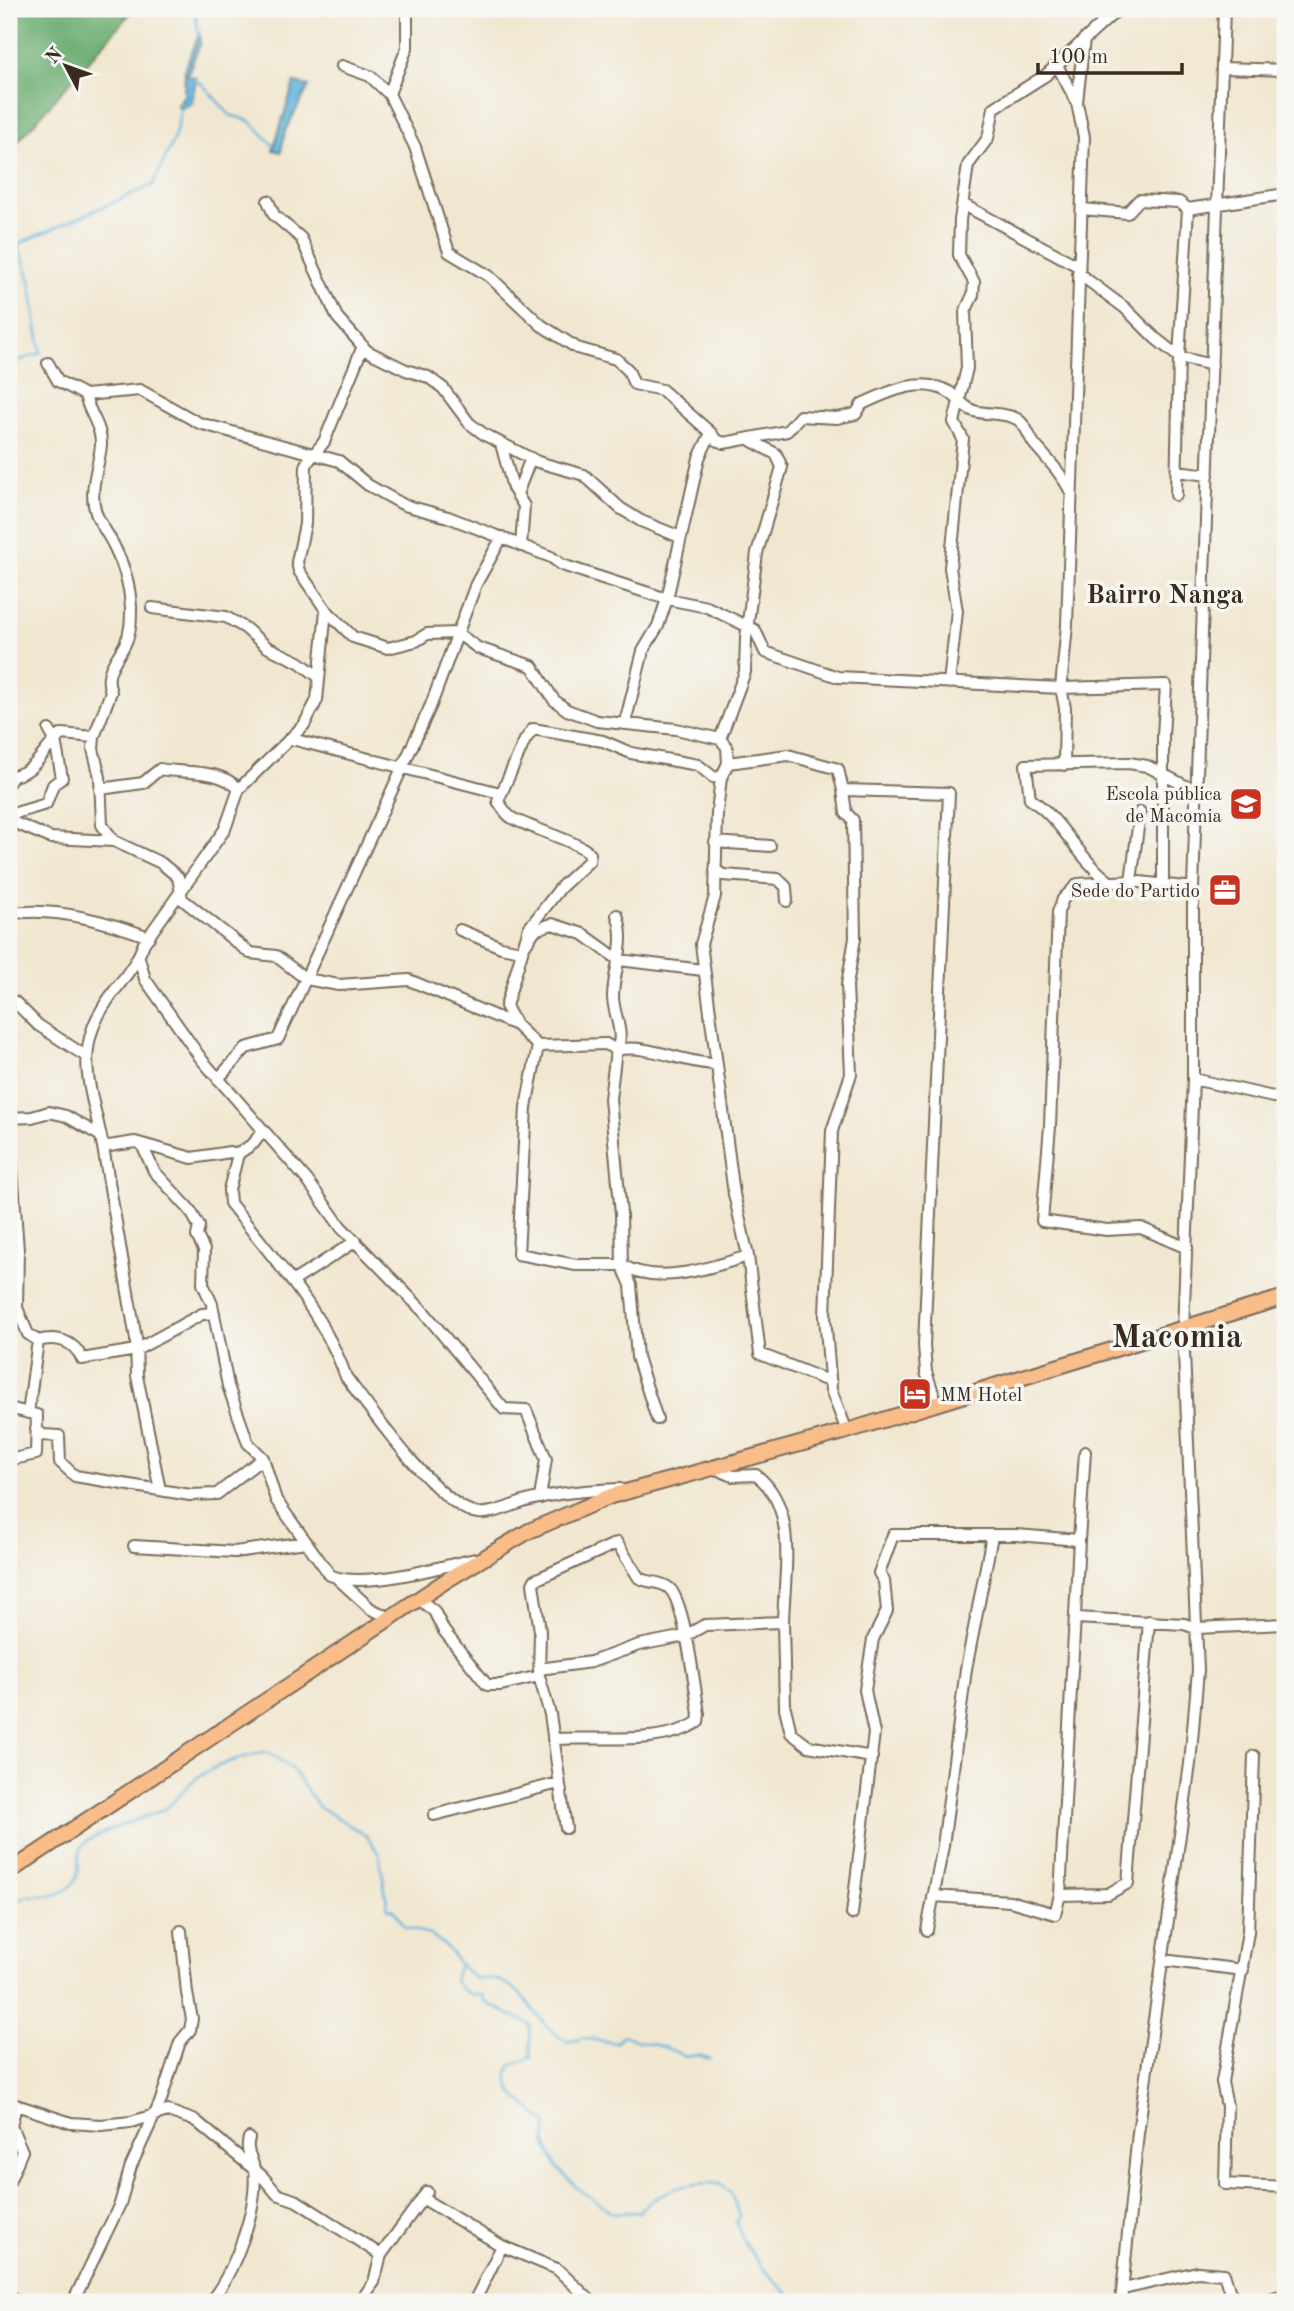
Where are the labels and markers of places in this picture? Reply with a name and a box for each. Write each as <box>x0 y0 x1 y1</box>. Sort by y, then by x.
school or university icon: Escola pública de Macomia <box>1227 785 1265 823</box>
place label: Escola pública de Macomia <box>1105 786 1223 827</box>
office icon: Sede do Partido <box>1206 871 1244 909</box>
place label: Sede do Partido <box>1070 883 1200 902</box>
hotel icon: MM Hotel <box>896 1375 934 1413</box>
place label: MM Hotel <box>940 1387 1022 1406</box>

